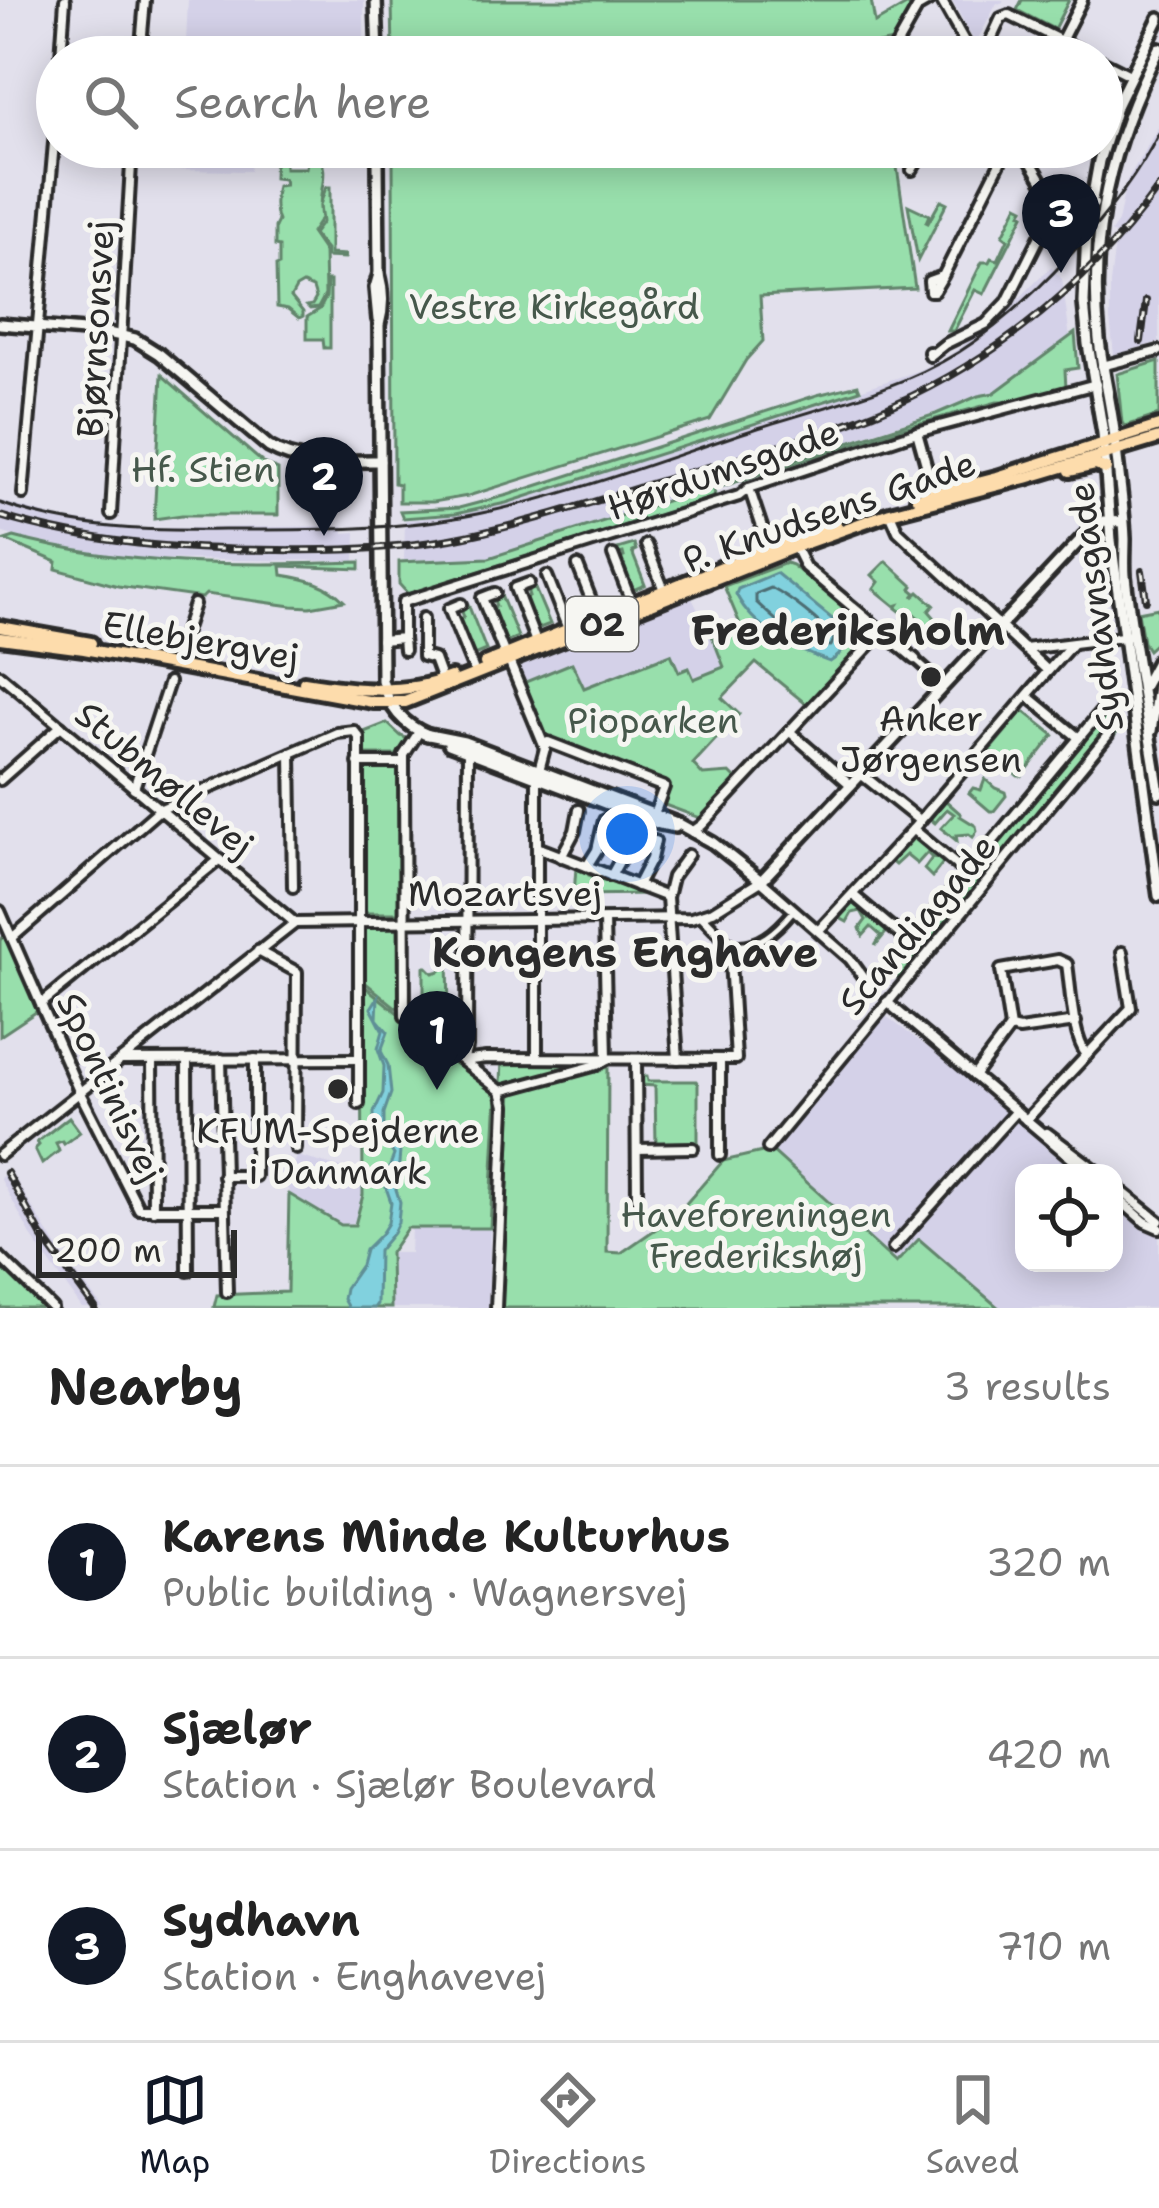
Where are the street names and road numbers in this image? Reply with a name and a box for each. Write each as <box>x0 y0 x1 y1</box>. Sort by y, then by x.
street label: Bjørnsonsvej <box>65 219 126 439</box>
street label: Hørdumsgade <box>601 407 846 532</box>
street label: P. Knudsens Gade <box>676 438 982 585</box>
street label: Sydhavnsgade <box>1056 480 1135 734</box>
road number: O2 <box>566 597 638 651</box>
street label: Ellebjergvej <box>99 599 303 682</box>
street label: Stubmøllevej <box>65 690 265 869</box>
street label: Scandiagade <box>827 823 1008 1025</box>
street label: Mozartsvej <box>408 869 602 918</box>
street label: Spontinisvej <box>45 984 176 1190</box>

